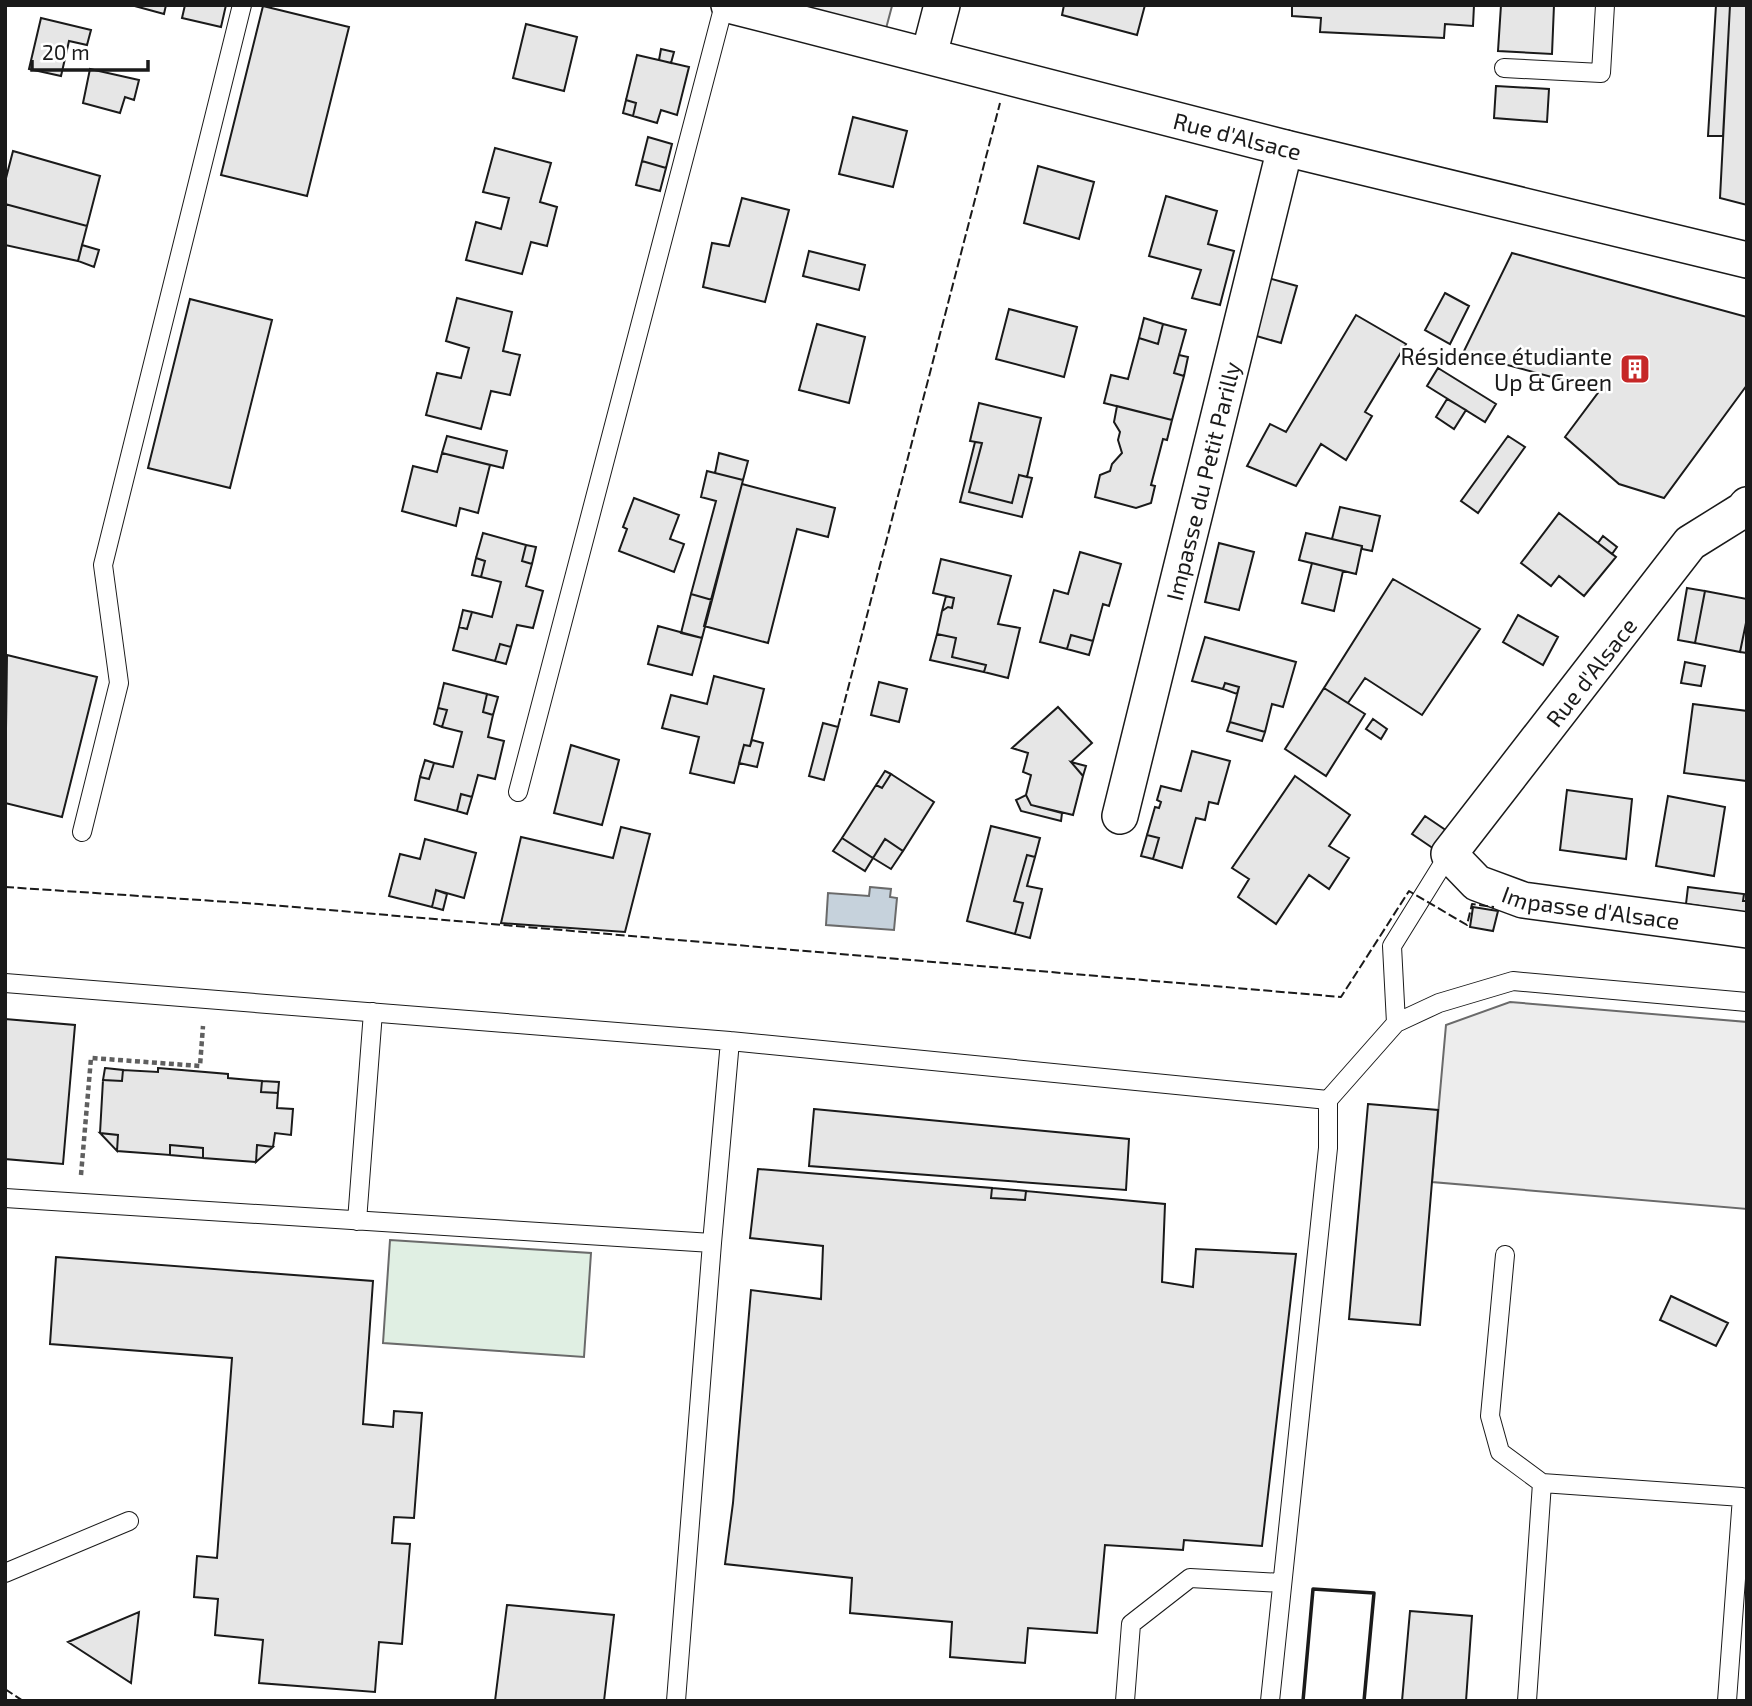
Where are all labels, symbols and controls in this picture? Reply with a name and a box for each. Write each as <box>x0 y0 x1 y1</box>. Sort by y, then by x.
scale bar <box>32 28 147 72</box>
text: 20 m <box>42 39 90 64</box>
street label: Rue d'Alsace <box>1171 106 1304 165</box>
place label: Résidence étudiante Up & Green <box>1401 342 1612 396</box>
building icon: Résidence étudiante Up & Green <box>1618 352 1652 386</box>
street label: Impasse du Petit Parilly <box>1160 359 1246 603</box>
street label: Rue d'Alsace <box>1540 612 1642 732</box>
street label: Impasse d'Alsace <box>1498 880 1681 935</box>

